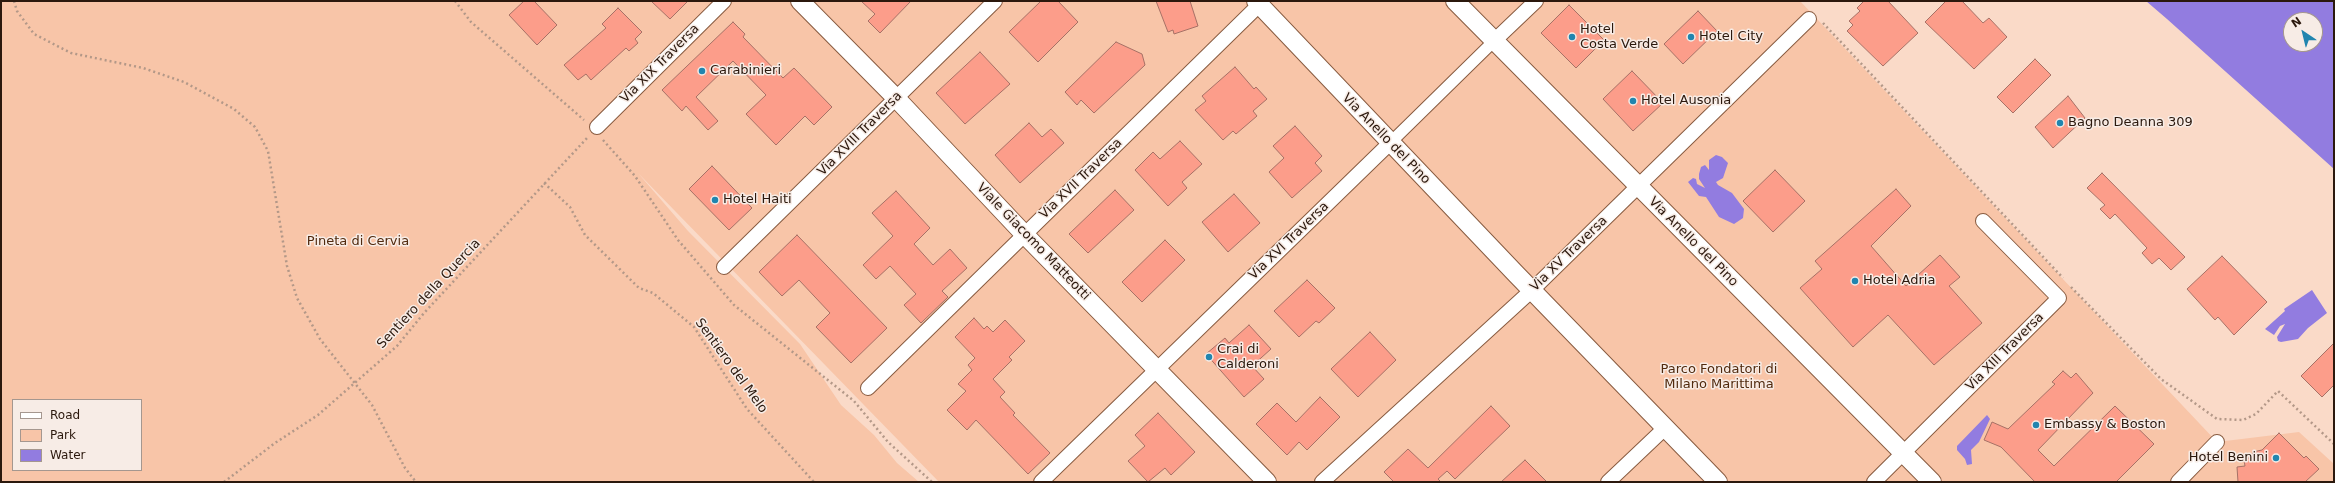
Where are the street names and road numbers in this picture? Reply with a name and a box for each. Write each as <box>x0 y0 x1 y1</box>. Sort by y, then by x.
street label: Via XIX Traversa <box>617 21 703 107</box>
street label: Via XVIII Traversa <box>815 89 905 179</box>
street label: Via Anello del Pino <box>1339 90 1433 188</box>
street label: Via XVII Traversa <box>1036 136 1126 222</box>
street label: Viale Giacomo Matteotti <box>973 180 1093 304</box>
street label: Via Anello del Pino <box>1645 194 1741 290</box>
street label: Via XVI Traversa <box>1246 199 1332 283</box>
street label: Via XV Traversa <box>1527 213 1611 295</box>
street label: Sentiero della Quercia <box>374 236 484 352</box>
street label: Via XIII Traversa <box>1963 310 2047 394</box>
street label: Sentiero del Melo <box>691 316 771 416</box>

